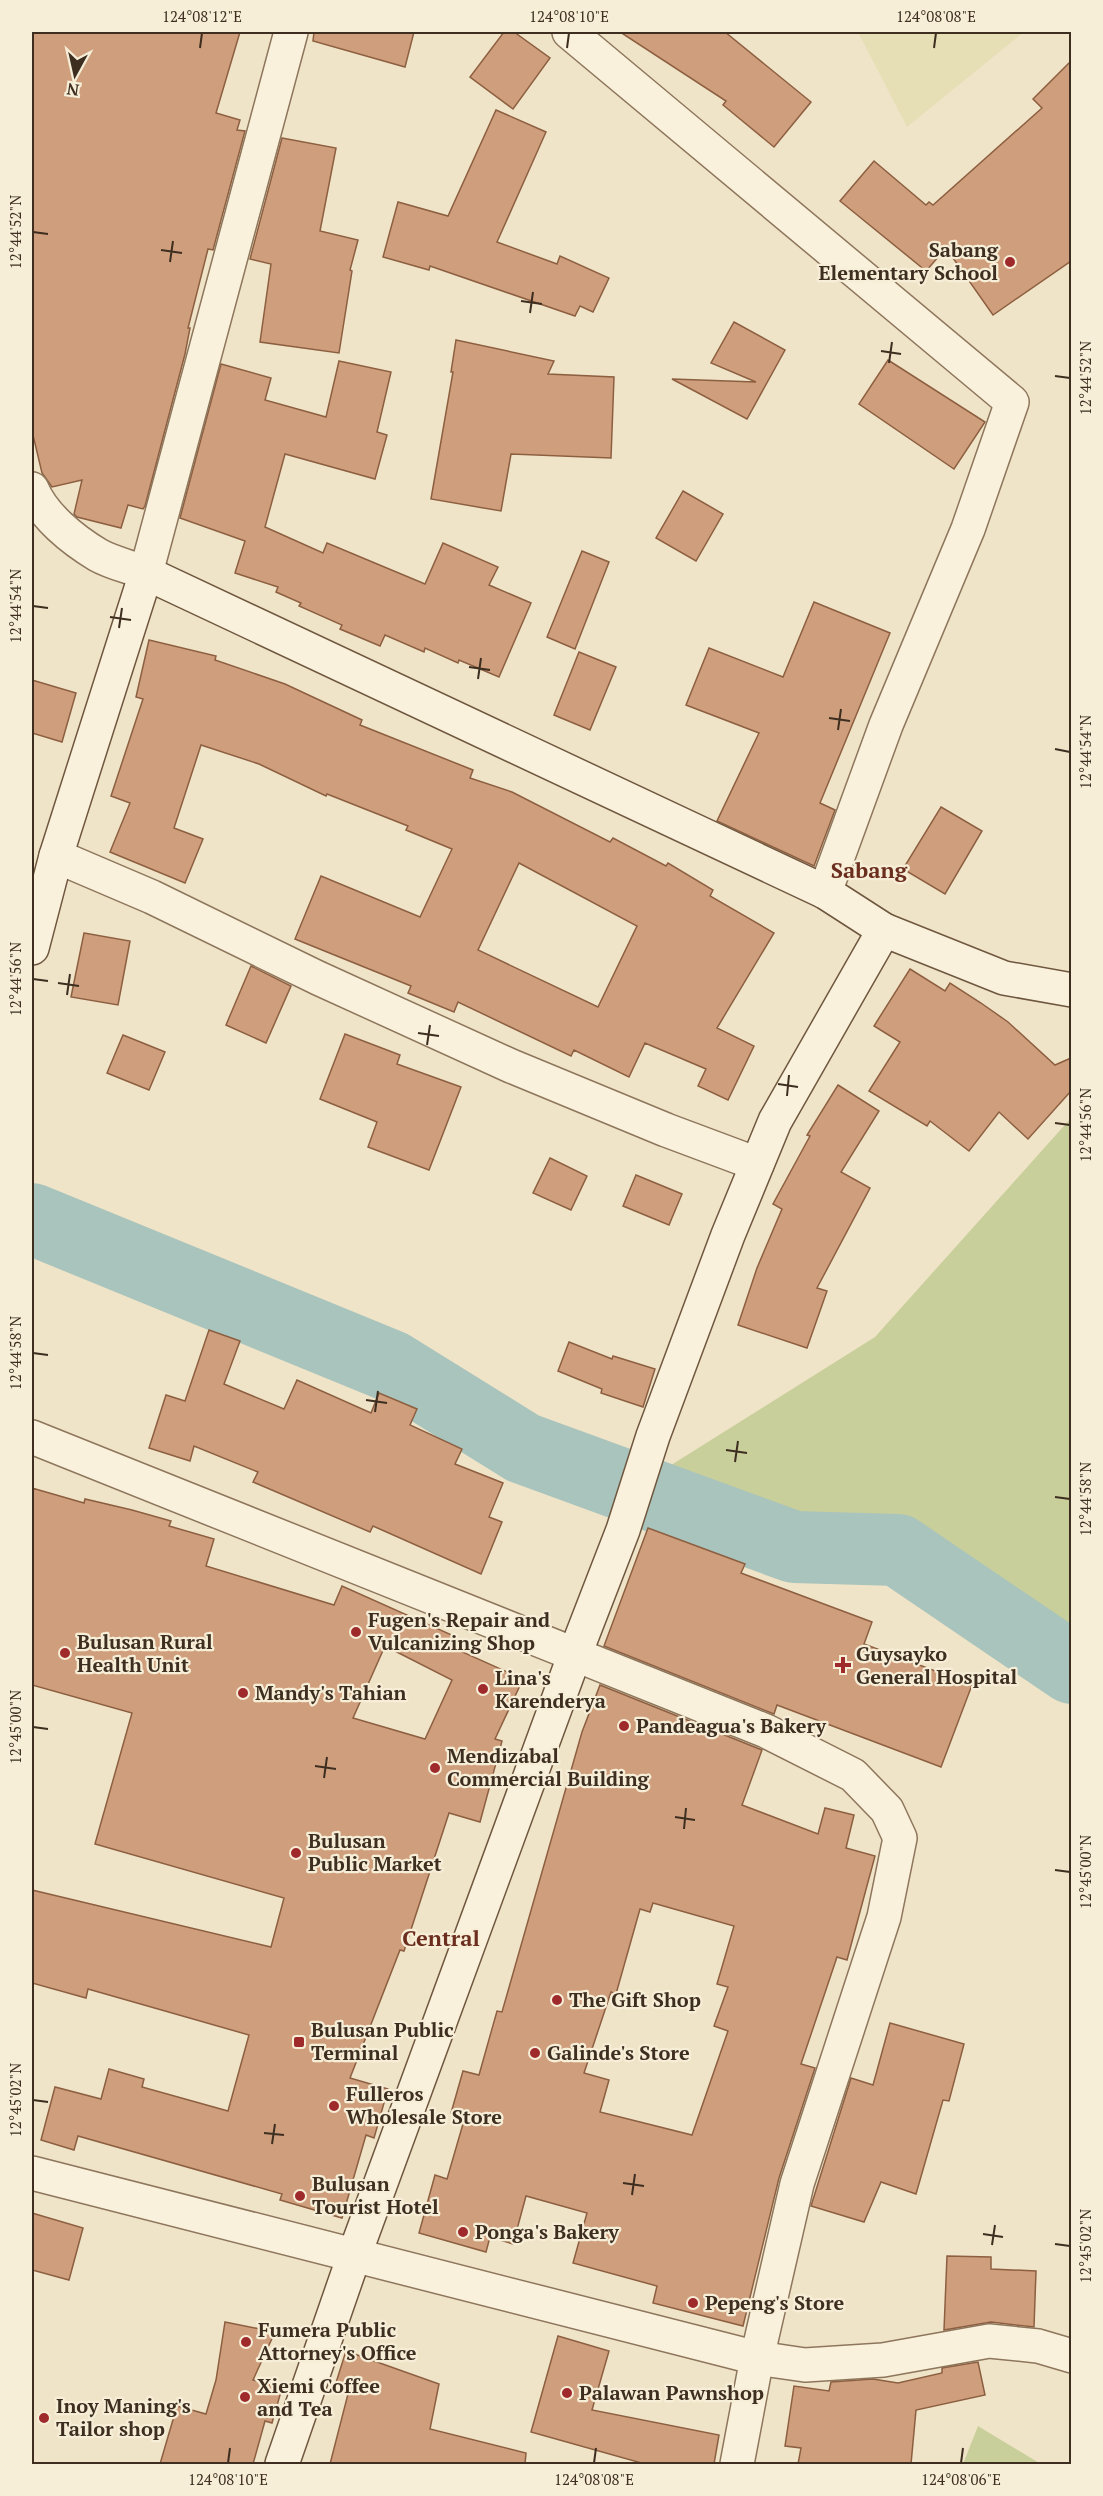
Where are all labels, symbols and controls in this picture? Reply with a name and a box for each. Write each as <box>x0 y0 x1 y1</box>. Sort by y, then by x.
text: 124°08'12"E <box>162 6 242 26</box>
text: 124°08'10"E <box>529 6 609 26</box>
text: 124°08'08"E <box>896 6 976 26</box>
north arrow <box>45 45 105 105</box>
text: N <box>65 78 80 102</box>
text: 12°44'52"N <box>5 195 25 269</box>
place label: Sabang Elementary School <box>819 236 999 286</box>
marker: Sabang Elementary School <box>1003 255 1017 269</box>
text: 12°44'52"N <box>1075 341 1095 415</box>
text: 12°44'54"N <box>5 569 25 643</box>
text: 12°44'54"N <box>1075 715 1095 789</box>
district label: Sabang <box>831 855 908 884</box>
text: 12°44'56"N <box>5 942 25 1016</box>
text: 12°44'56"N <box>1075 1088 1095 1162</box>
text: 12°44'58"N <box>5 1316 25 1390</box>
text: 12°44'58"N <box>1075 1462 1095 1536</box>
place label: Fugen's Repair and Vulcanizing Shop <box>368 1606 550 1656</box>
marker: Fugen's Repair and Vulcanizing Shop <box>349 1625 363 1639</box>
place label: Bulusan Rural Health Unit <box>77 1628 213 1678</box>
place label: Guysayko General Hospital <box>856 1640 1018 1690</box>
marker: Bulusan Rural Health Unit <box>58 1646 72 1660</box>
marker: Guysayko General Hospital <box>834 1656 852 1674</box>
place label: Lina's Karenderya <box>495 1664 606 1714</box>
place label: Mandy's Tahian <box>255 1679 407 1706</box>
marker: Lina's Karenderya <box>476 1682 490 1696</box>
marker: Mandy's Tahian <box>236 1686 250 1700</box>
text: 12°45'00"N <box>5 1690 25 1764</box>
place label: Pandeagua's Bakery <box>636 1712 826 1739</box>
marker: Pandeagua's Bakery <box>617 1719 631 1733</box>
place label: Mendizabal Commercial Building <box>447 1742 650 1792</box>
marker: Mendizabal Commercial Building <box>428 1761 442 1775</box>
place label: Bulusan Public Market <box>308 1827 442 1877</box>
text: 12°45'00"N <box>1075 1835 1095 1909</box>
marker: Bulusan Public Market <box>289 1846 303 1860</box>
district label: Central <box>402 1923 480 1952</box>
place label: The Gift Shop <box>569 1986 701 2013</box>
marker: The Gift Shop <box>550 1993 564 2007</box>
place label: Bulusan Public Terminal <box>311 2016 454 2066</box>
marker: Bulusan Public Terminal <box>292 2035 306 2049</box>
place label: Galinde's Store <box>547 2039 690 2066</box>
marker: Galinde's Store <box>528 2046 542 2060</box>
text: 12°45'02"N <box>5 2063 25 2137</box>
place label: Fulleros Wholesale Store <box>346 2080 502 2130</box>
marker: Fulleros Wholesale Store <box>327 2099 341 2113</box>
place label: Bulusan Tourist Hotel <box>312 2170 439 2220</box>
marker: Bulusan Tourist Hotel <box>293 2189 307 2203</box>
text: 12°45'02"N <box>1075 2209 1095 2283</box>
place label: Ponga's Bakery <box>475 2218 619 2245</box>
marker: Ponga's Bakery <box>456 2225 470 2239</box>
place label: Pepeng's Store <box>705 2289 845 2316</box>
marker: Pepeng's Store <box>686 2296 700 2310</box>
place label: Fumera Public Attorney's Office <box>258 2316 417 2366</box>
marker: Fumera Public Attorney's Office <box>239 2335 253 2349</box>
place label: Xiemi Coffee and Tea <box>257 2372 380 2422</box>
place label: Palawan Pawnshop <box>579 2379 764 2406</box>
marker: Palawan Pawnshop <box>560 2386 574 2400</box>
marker: Xiemi Coffee and Tea <box>238 2390 252 2404</box>
place label: Inoy Maning's Tailor shop <box>56 2392 191 2442</box>
marker: Inoy Maning's Tailor shop <box>37 2411 51 2425</box>
text: 124°08'10"E <box>188 2469 268 2489</box>
text: 124°08'08"E <box>554 2469 634 2489</box>
text: 124°08'06"E <box>921 2469 1001 2489</box>

